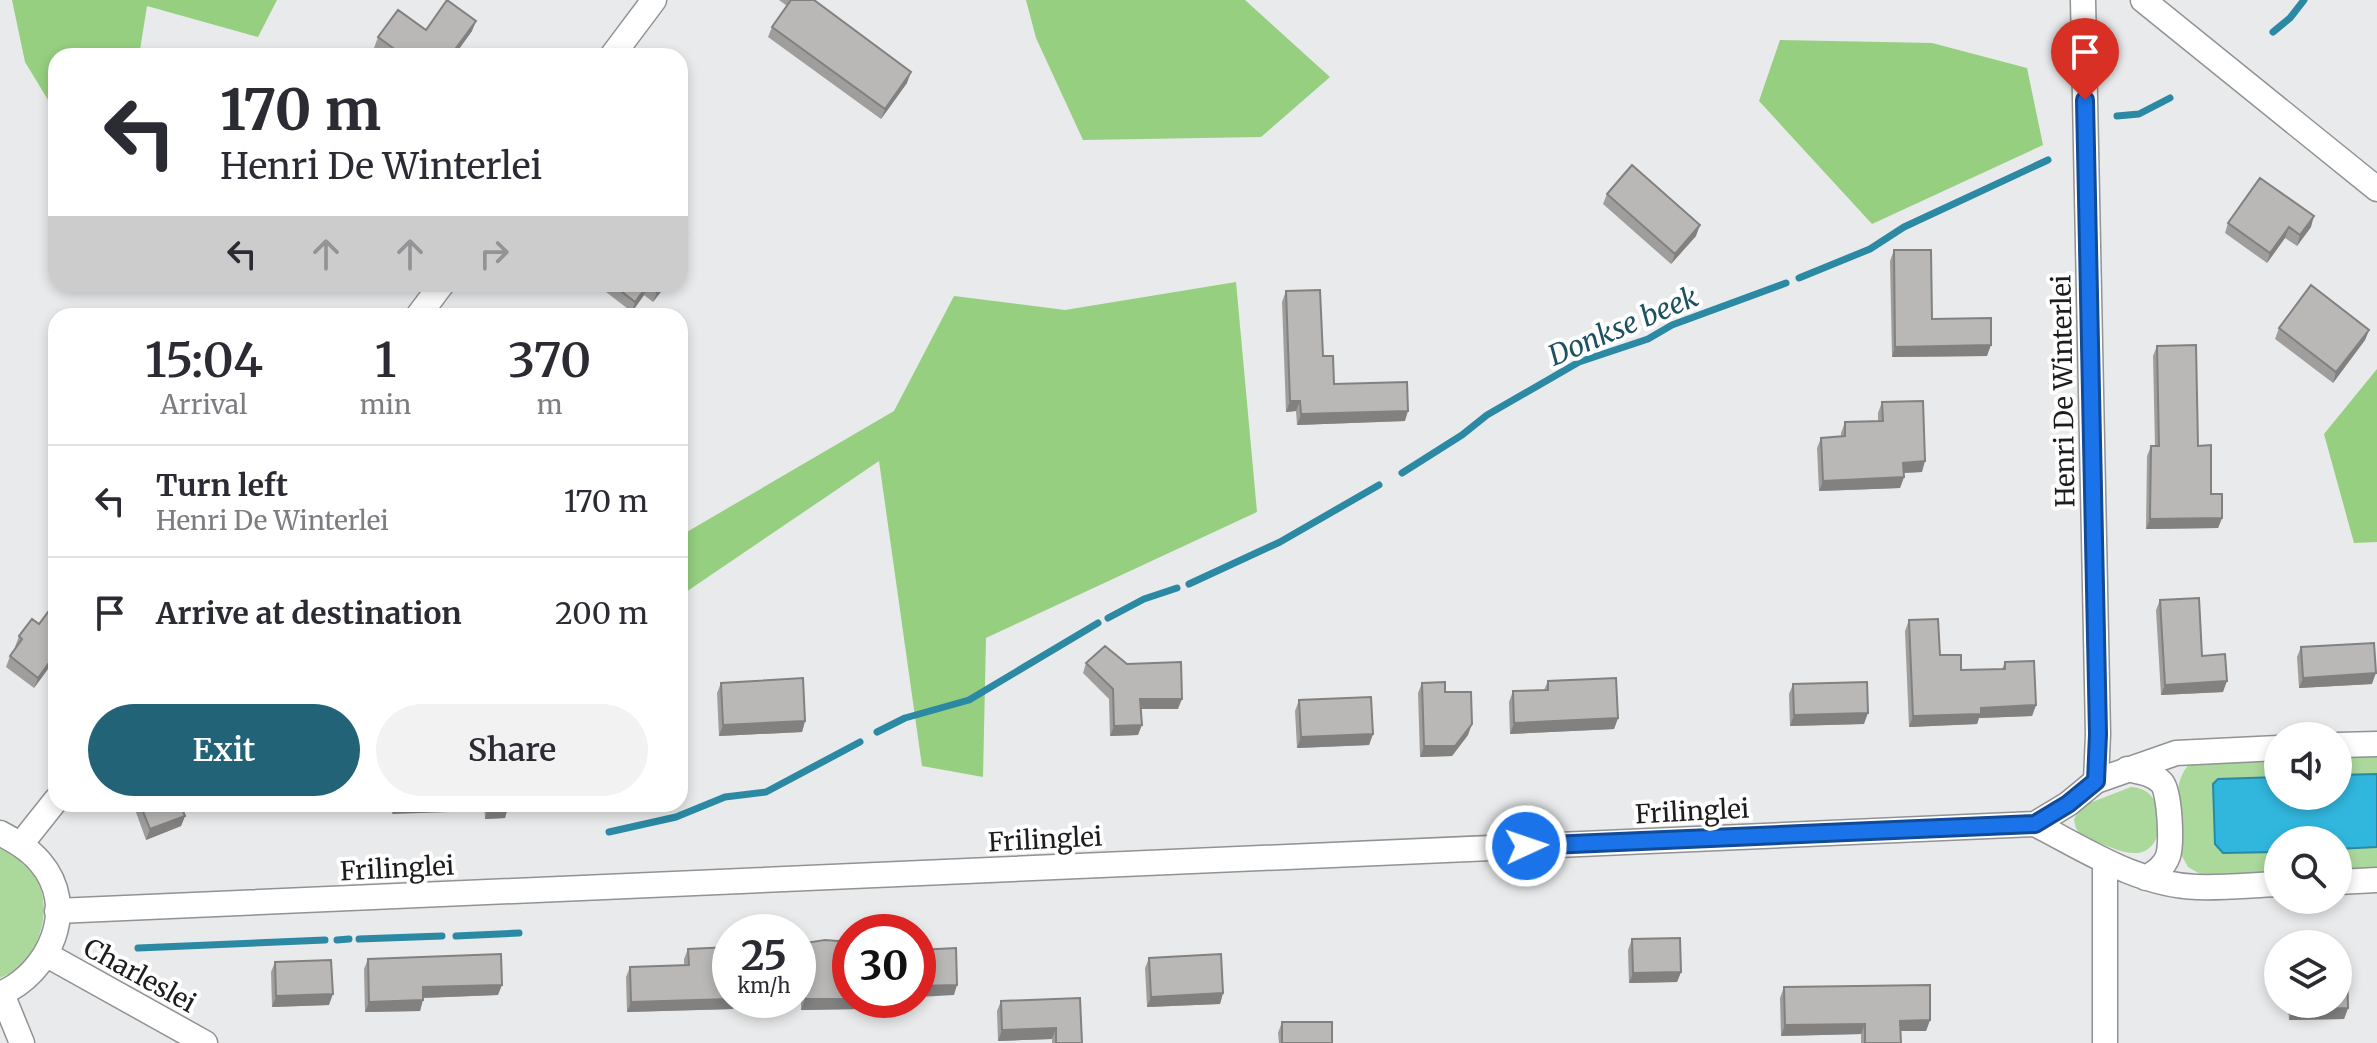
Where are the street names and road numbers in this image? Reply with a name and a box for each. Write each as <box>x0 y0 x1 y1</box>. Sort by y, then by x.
street label: Henri De Winterlei <box>2044 274 2082 508</box>
street label: Frilinglei <box>1634 792 1750 830</box>
street label: Frilinglei <box>987 820 1103 858</box>
street label: Frilinglei <box>339 849 455 887</box>
street label: Charleslei <box>78 931 202 1019</box>

